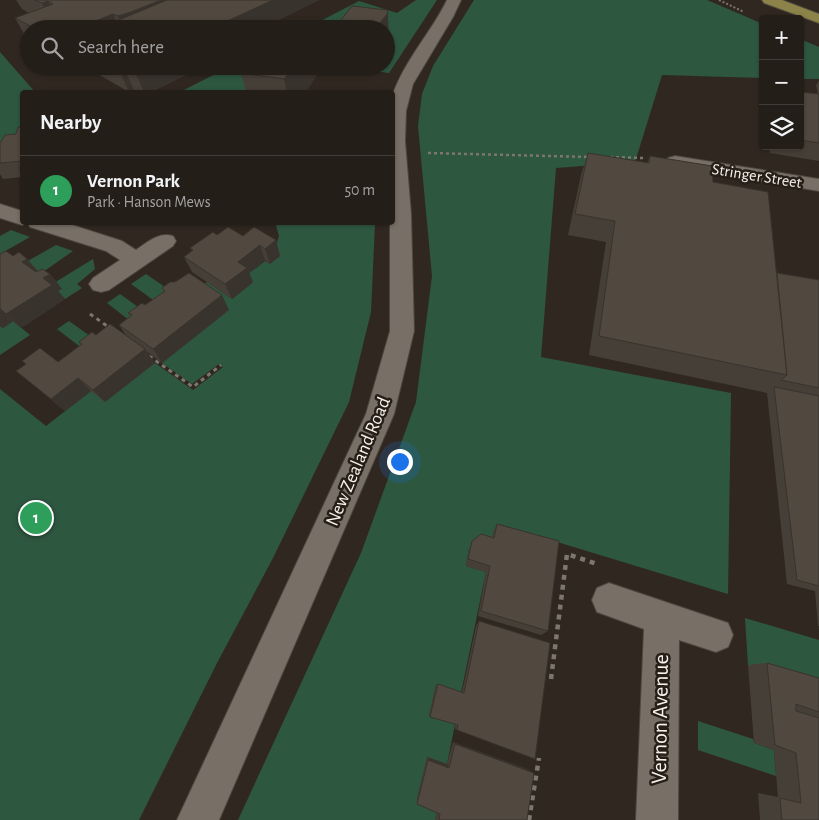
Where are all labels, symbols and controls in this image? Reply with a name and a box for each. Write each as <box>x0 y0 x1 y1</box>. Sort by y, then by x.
map controls <box>759 15 804 150</box>
button: + <box>759 15 804 60</box>
search box <box>20 20 395 75</box>
icon: search <box>38 34 66 62</box>
text: Search here <box>78 38 164 57</box>
button: − <box>759 60 804 105</box>
button: layers <box>759 105 804 150</box>
text: Nearby <box>40 112 101 133</box>
street label: Stringer Street <box>711 161 803 191</box>
text: Vernon Park <box>87 172 180 191</box>
text: 1 <box>53 182 59 198</box>
text: 50 m <box>344 182 375 198</box>
text: Park · Hanson Mews <box>87 194 211 210</box>
street label: New Zealand Road <box>323 394 394 529</box>
your location <box>387 449 413 475</box>
pin: 1 <box>20 499 52 537</box>
street label: Vernon Avenue <box>648 654 672 784</box>

